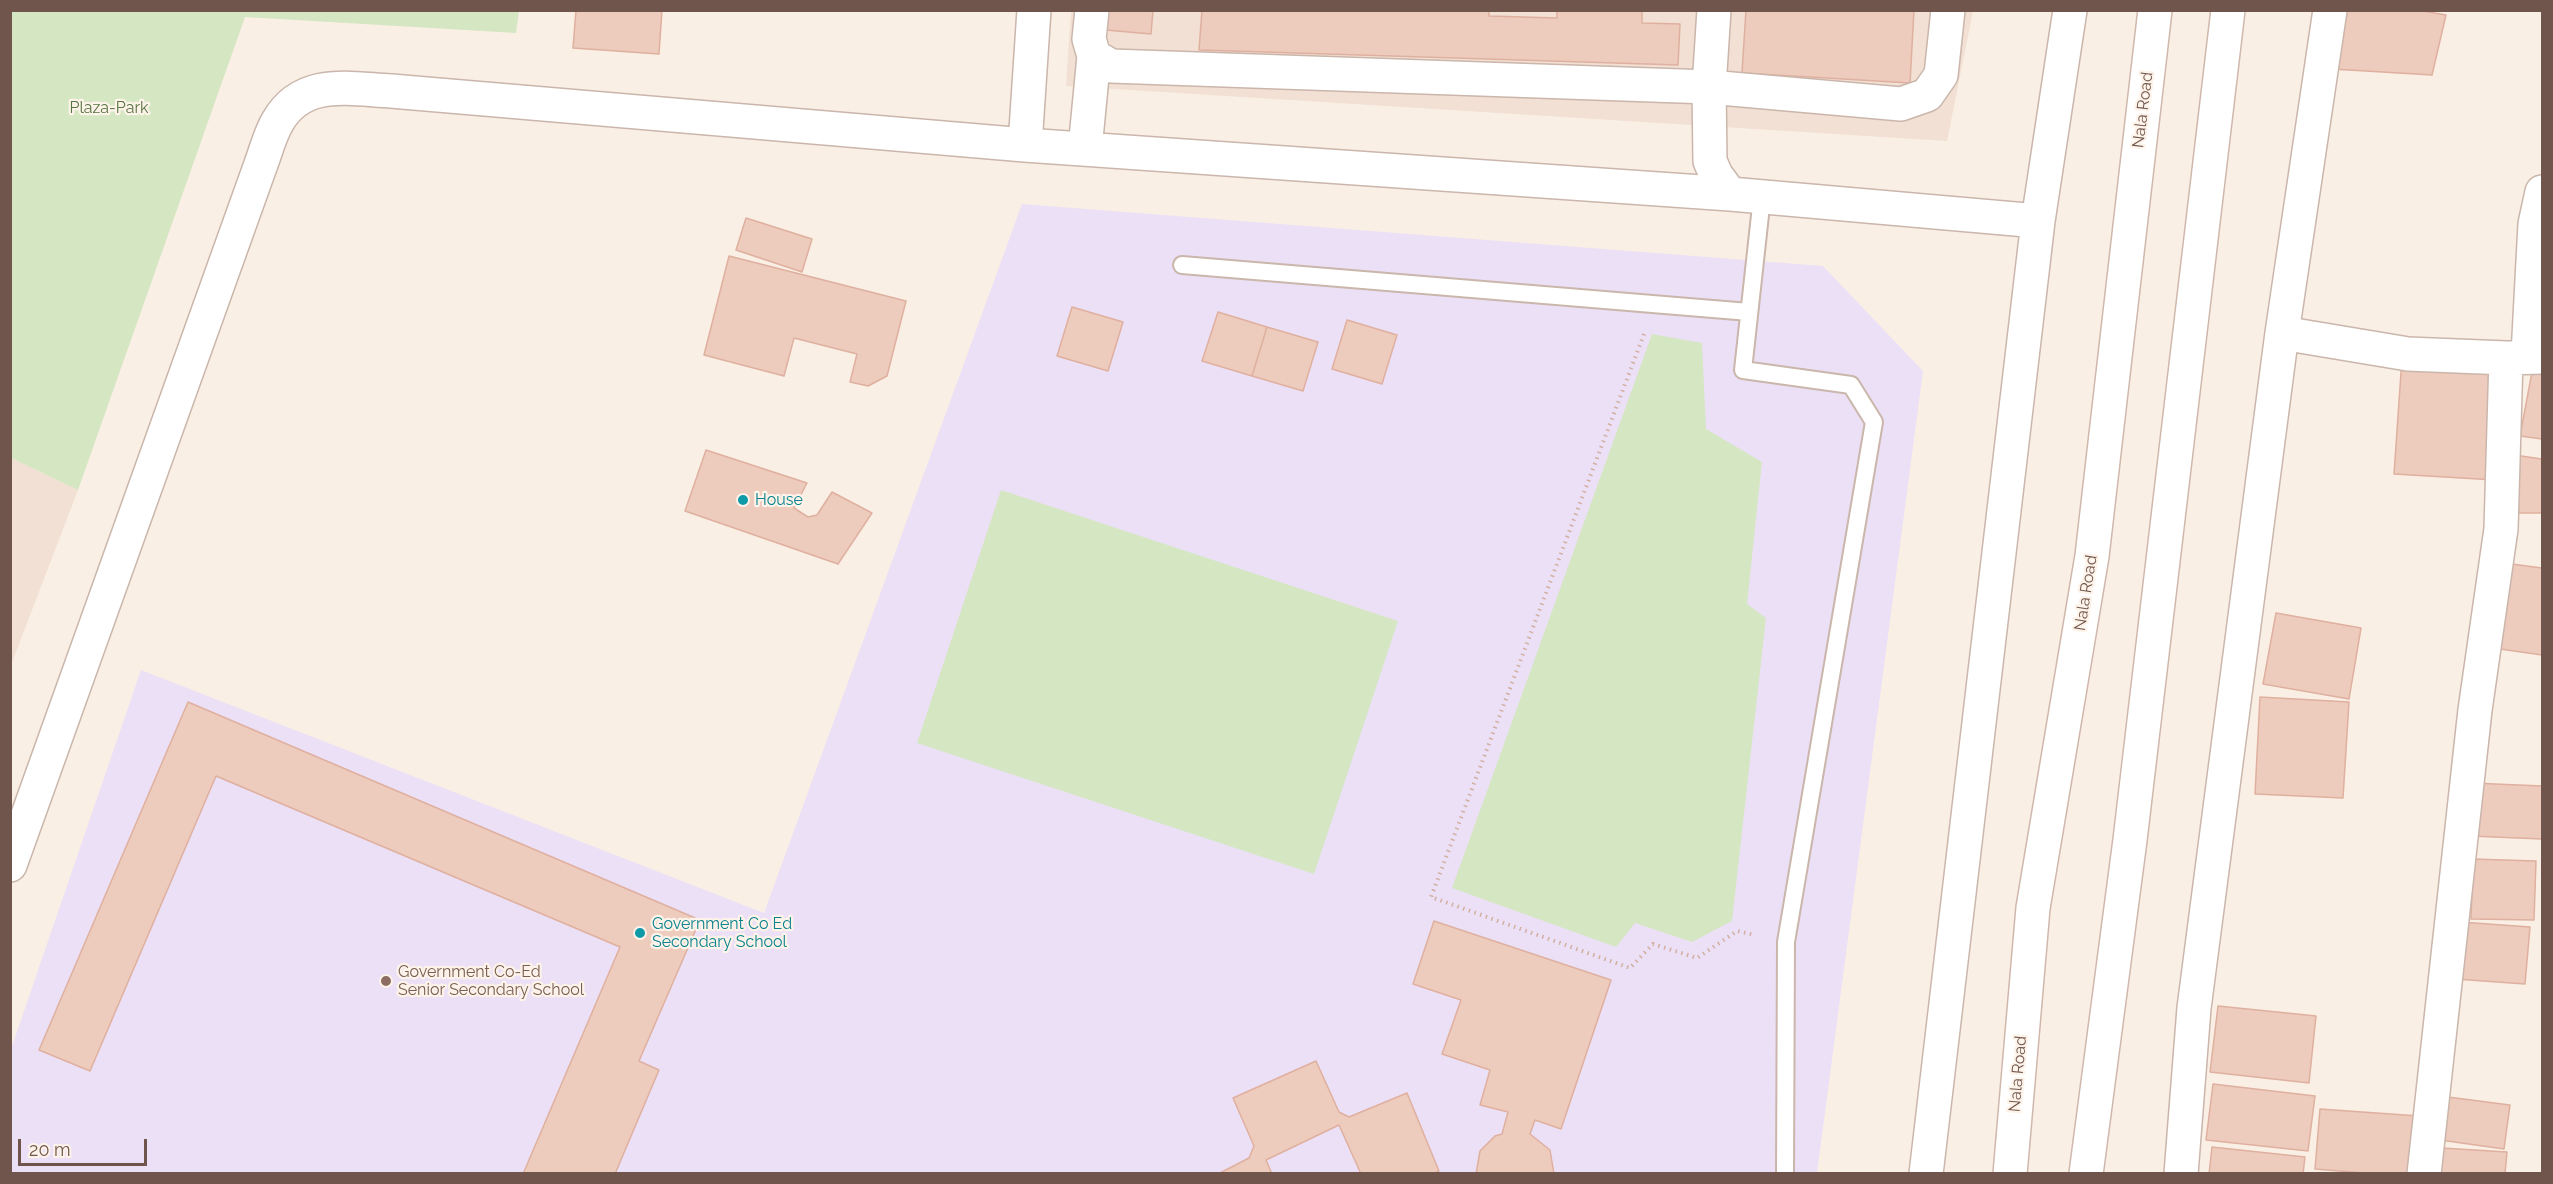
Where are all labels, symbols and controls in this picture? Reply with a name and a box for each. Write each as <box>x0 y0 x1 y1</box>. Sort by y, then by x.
street label: Nala Road <box>2129 71 2157 149</box>
park label: Plaza-Park <box>69 98 149 118</box>
place label: House <box>755 490 803 510</box>
marker: House <box>736 493 750 507</box>
street label: Nala Road <box>2071 554 2101 632</box>
place label: Government Co Ed Secondary School <box>652 914 792 952</box>
marker: Government Co Ed Secondary School <box>633 926 647 940</box>
place label: Government Co-Ed Senior Secondary School <box>398 962 584 1000</box>
marker: Government Co-Ed Senior Secondary School <box>379 974 393 988</box>
street label: Nala Road <box>2005 1035 2031 1113</box>
scale bar <box>21 1127 150 1165</box>
text: 20 m <box>29 1139 71 1160</box>

